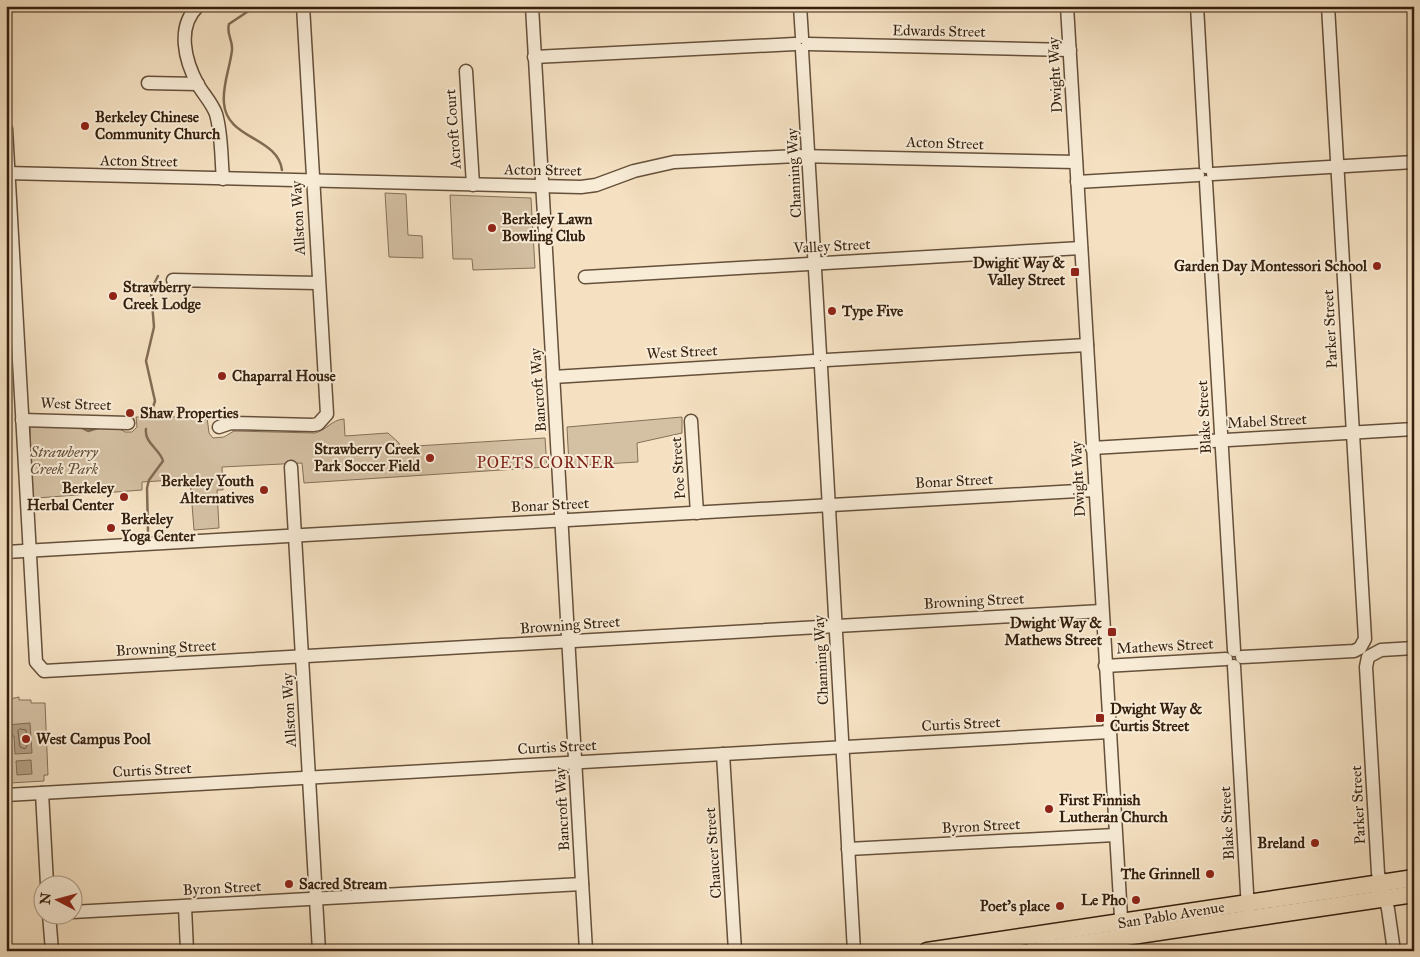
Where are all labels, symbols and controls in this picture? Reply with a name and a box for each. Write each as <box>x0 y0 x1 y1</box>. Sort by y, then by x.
street label: Edwards Street <box>892 21 987 41</box>
street label: Dwight Way <box>1044 35 1066 114</box>
street label: Acroft Court <box>441 88 465 171</box>
place label: Berkeley Chinese Community Church <box>95 108 221 144</box>
marker: Berkeley Chinese Community Church <box>79 120 91 132</box>
street label: Channing Way <box>783 126 805 219</box>
street label: Acton Street <box>905 133 985 153</box>
street label: Acton Street <box>99 151 179 171</box>
street label: Acton Street <box>503 160 583 180</box>
street label: Allston Way <box>287 179 309 257</box>
place label: Berkeley Lawn Bowling Club <box>502 210 593 246</box>
marker: Berkeley Lawn Bowling Club <box>486 222 498 234</box>
street label: Valley Street <box>792 235 872 257</box>
place label: Dwight Way & Valley Street <box>973 254 1066 290</box>
place label: Garden Day Montessori School <box>1174 257 1368 276</box>
marker: Garden Day Montessori School <box>1371 260 1383 272</box>
marker: Dwight Way & Valley Street <box>1069 266 1081 278</box>
place label: Strawberry Creek Lodge <box>123 278 202 314</box>
street label: Parker Street <box>1319 288 1341 369</box>
marker: Strawberry Creek Lodge <box>107 290 119 302</box>
place label: Type Five <box>841 302 904 321</box>
marker: Type Five <box>826 305 838 317</box>
street label: West Street <box>646 341 719 363</box>
street label: Bancroft Way <box>526 346 550 433</box>
place label: Chaparral House <box>232 367 337 386</box>
marker: Chaparral House <box>216 370 228 382</box>
street label: Blake Street <box>1193 379 1215 454</box>
street label: West Street <box>40 394 113 414</box>
place label: Shaw Properties <box>140 404 239 423</box>
marker: Shaw Properties <box>124 407 136 419</box>
street label: Mabel Street <box>1227 410 1308 432</box>
street label: Poe Street <box>667 435 689 500</box>
street label: Dwight Way <box>1067 439 1089 518</box>
place label: Strawberry Creek Park Soccer Field <box>314 440 421 475</box>
park label: Strawberry Creek Park <box>29 443 99 478</box>
marker: Strawberry Creek Park Soccer Field <box>424 452 436 464</box>
district label: POETS CORNER <box>477 453 615 472</box>
street label: Bonar Street <box>914 470 994 492</box>
place label: Berkeley Youth Alternatives <box>161 472 255 507</box>
place label: Berkeley Herbal Center <box>27 479 115 514</box>
marker: Berkeley Youth Alternatives <box>258 484 270 496</box>
marker: Berkeley Herbal Center <box>118 491 130 503</box>
street label: Bonar Street <box>510 494 590 516</box>
place label: Berkeley Yoga Center <box>120 510 196 546</box>
marker: Berkeley Yoga Center <box>105 522 117 534</box>
street label: Browning Street <box>923 589 1025 613</box>
street label: Browning Street <box>519 612 622 637</box>
street label: Channing Way <box>810 613 832 706</box>
place label: Dwight Way & Mathews Street <box>1005 614 1103 649</box>
marker: Dwight Way & Mathews Street <box>1106 626 1118 638</box>
street label: Mathews Street <box>1116 634 1215 658</box>
street label: Browning Street <box>115 636 217 660</box>
street label: Allston Way <box>278 671 300 749</box>
place label: Dwight Way & Curtis Street <box>1110 700 1203 735</box>
marker: Dwight Way & Curtis Street <box>1094 712 1106 724</box>
street label: Curtis Street <box>921 713 1002 735</box>
place label: West Campus Pool <box>36 730 152 749</box>
marker: West Campus Pool <box>20 733 32 745</box>
street label: Curtis Street <box>517 736 598 758</box>
street label: Curtis Street <box>112 759 193 781</box>
street label: Parker Street <box>1347 764 1369 845</box>
street label: Bancroft Way <box>551 766 573 851</box>
street label: Blake Street <box>1216 785 1238 860</box>
place label: First Finnish Lutheran Church <box>1059 791 1169 826</box>
marker: First Finnish Lutheran Church <box>1043 803 1055 815</box>
street label: Chaucer Street <box>701 806 725 899</box>
street label: Byron Street <box>941 815 1021 837</box>
place label: Breland <box>1257 834 1305 852</box>
marker: Breland <box>1309 837 1321 849</box>
place label: The Grinnell <box>1120 865 1201 883</box>
marker: The Grinnell <box>1204 868 1216 880</box>
north arrow <box>32 874 82 924</box>
place label: Sacred Stream <box>299 875 388 893</box>
street label: Byron Street <box>182 877 262 899</box>
marker: Sacred Stream <box>283 878 295 890</box>
place label: Le Pho <box>1081 891 1126 909</box>
text: N <box>36 892 55 905</box>
marker: Le Pho <box>1130 894 1142 906</box>
place label: Poet's place <box>980 897 1051 916</box>
street label: San Pablo Avenue <box>1116 898 1226 932</box>
marker: Poet's place <box>1054 900 1066 912</box>

